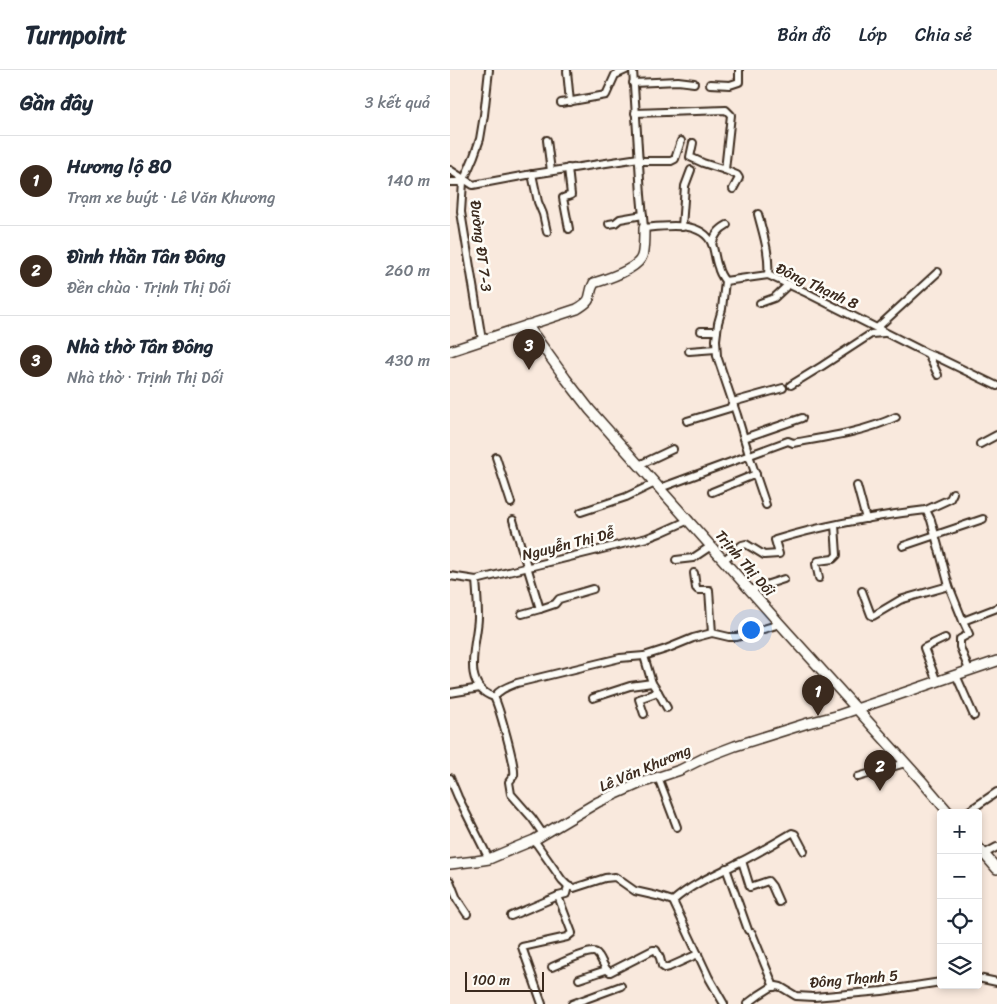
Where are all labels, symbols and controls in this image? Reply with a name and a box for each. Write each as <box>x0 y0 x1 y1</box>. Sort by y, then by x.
text: Turnpoint <box>25 14 127 56</box>
text: Bản đồ <box>777 19 831 51</box>
text: Lớp <box>859 19 887 51</box>
text: Chia sẻ <box>915 19 972 51</box>
text: Gần đây <box>20 84 93 122</box>
text: 3 kết quả <box>365 88 430 117</box>
text: Hương lộ 80 <box>67 150 172 183</box>
text: 1 <box>33 166 39 195</box>
text: 140 m <box>387 166 430 195</box>
text: Trạm xe buýt · Lê Văn Khương <box>67 183 275 212</box>
street label: Đường ĐT 7-3 <box>463 199 499 293</box>
text: Đình thần Tân Đông <box>67 240 226 273</box>
street label: Đông Thạnh 8 <box>771 255 863 317</box>
text: 2 <box>31 256 41 285</box>
text: 260 m <box>385 256 430 285</box>
text: Đền chùa · Trịnh Thị Dối <box>67 273 230 302</box>
pin: 3 <box>513 329 545 370</box>
text: Nhà thờ Tân Đông <box>67 330 213 363</box>
text: 3 <box>32 346 40 375</box>
text: 430 m <box>385 346 430 375</box>
text: Nhà thờ · Trịnh Thị Dối <box>67 363 223 392</box>
street label: Nguyễn Thị Dễ <box>519 520 618 568</box>
street label: Trịnh Thị Dối <box>708 524 782 603</box>
your location <box>738 617 764 643</box>
pin: 1 <box>802 675 834 716</box>
street label: Lê Văn Khương <box>595 737 695 799</box>
pin: 2 <box>864 750 896 791</box>
map controls <box>937 809 982 989</box>
button: + <box>937 809 982 854</box>
button: − <box>937 854 982 899</box>
button: locate <box>937 899 982 944</box>
button: layers <box>937 944 982 989</box>
street label: Đông Thạnh 5 <box>809 962 899 996</box>
text: 100 m <box>472 968 510 993</box>
scale bar <box>465 969 544 992</box>

